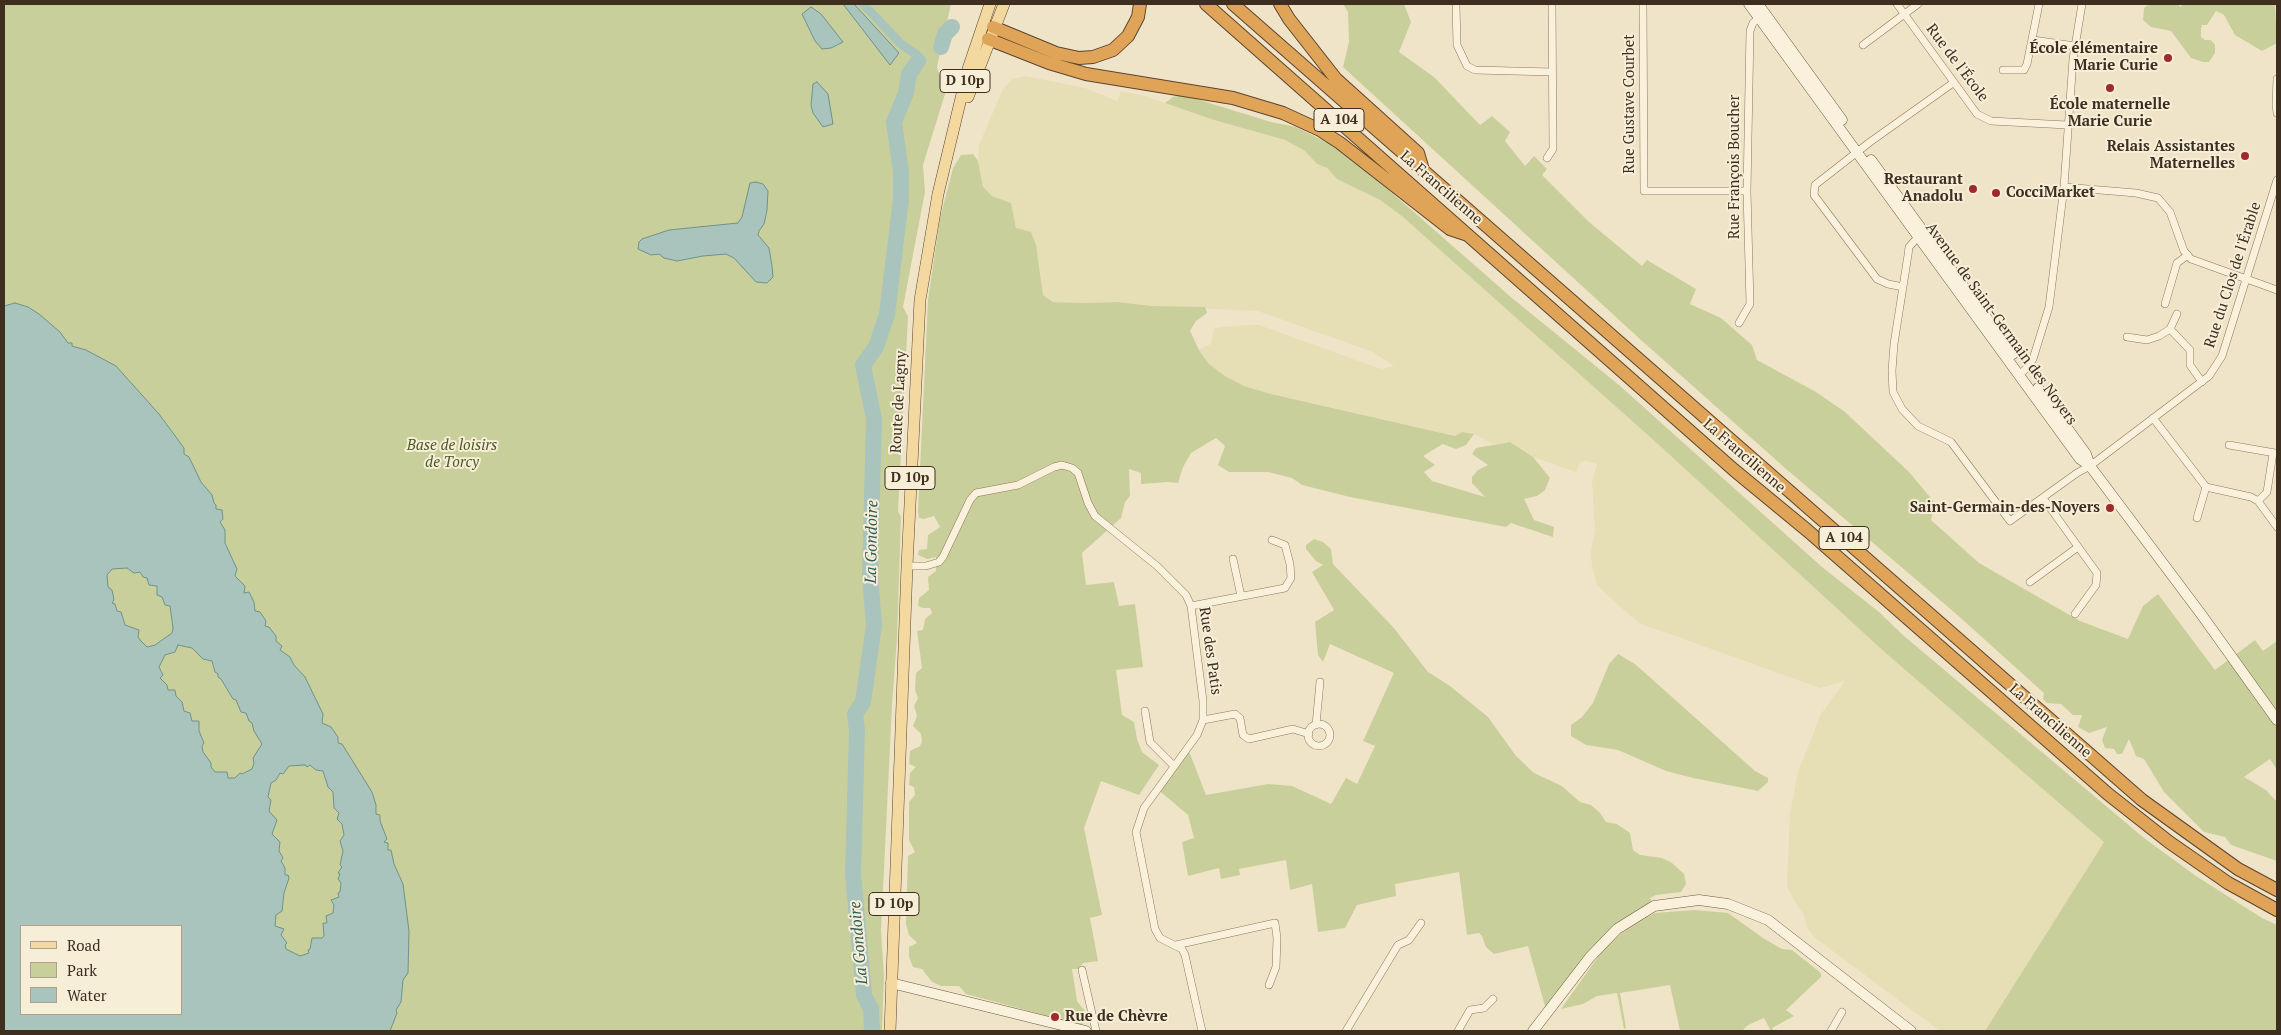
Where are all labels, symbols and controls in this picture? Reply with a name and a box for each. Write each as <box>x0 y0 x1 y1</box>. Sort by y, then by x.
street label: Rue de l'École <box>1922 21 1992 105</box>
street label: Rue Gustave Courbet <box>1621 34 1639 174</box>
place label: École élémentaire Marie Curie <box>2029 40 2158 75</box>
marker: École élémentaire Marie Curie <box>2162 52 2174 64</box>
road number: D 10p <box>940 70 990 92</box>
marker: École maternelle Marie Curie <box>2104 82 2116 94</box>
street label: Rue François Boucher <box>1726 95 1744 239</box>
place label: École maternelle Marie Curie <box>2050 96 2170 131</box>
road number: A 104 <box>1314 108 1364 132</box>
place label: Relais Assistantes Maternelles <box>2107 138 2235 173</box>
street label: La Francilienne <box>1396 147 1486 229</box>
marker: Relais Assistantes Maternelles <box>2239 150 2251 162</box>
place label: Restaurant Anadolu <box>1884 171 1963 206</box>
marker: Restaurant Anadolu <box>1967 183 1979 195</box>
place label: CocciMarket <box>2006 184 2095 202</box>
marker: CocciMarket <box>1990 187 2002 199</box>
street label: Rue du Clos de l'Érable <box>2201 200 2265 350</box>
street label: Avenue de Saint-Germain des Noyers <box>1921 219 2081 429</box>
street label: Route de Lagny <box>887 350 911 454</box>
street label: La Francilienne <box>1699 415 1789 497</box>
park label: Base de loisirs de Torcy <box>407 437 497 472</box>
road number: D 10p <box>885 466 935 489</box>
place label: Saint-Germain-des-Noyers <box>1910 499 2100 517</box>
water label: La Gondoire <box>862 500 882 584</box>
marker: Saint-Germain-des-Noyers <box>2104 502 2116 514</box>
road number: A 104 <box>1819 526 1869 550</box>
street label: Rue des Patis <box>1195 606 1225 696</box>
street label: La Francilienne <box>2005 680 2095 762</box>
road number: D 10p <box>869 892 919 916</box>
water label: La Gondoire <box>846 901 872 985</box>
legend <box>20 925 182 1015</box>
text: Road <box>67 935 100 955</box>
text: Park <box>67 960 97 980</box>
text: Water <box>67 985 106 1005</box>
place label: Rue de Chèvre <box>1065 1008 1168 1026</box>
marker: Rue de Chèvre <box>1049 1011 1061 1023</box>

